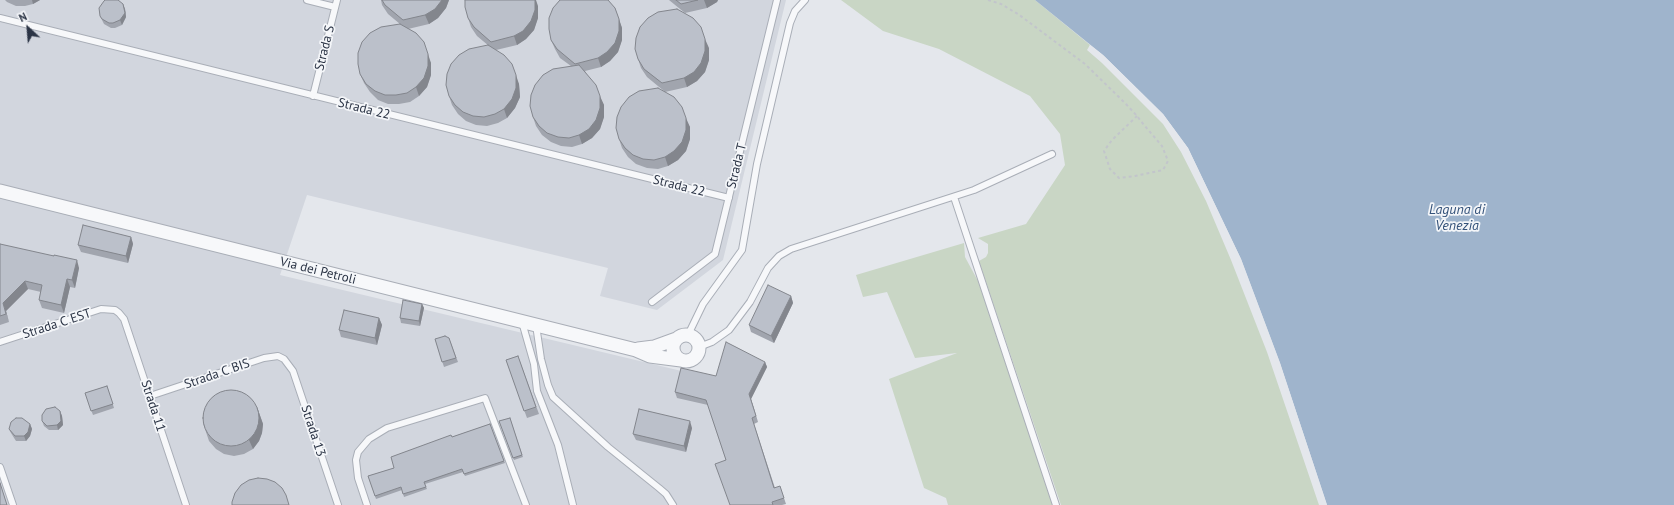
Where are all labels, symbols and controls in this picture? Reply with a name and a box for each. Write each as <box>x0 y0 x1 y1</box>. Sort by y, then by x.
north arrow <box>8 8 48 48</box>
text: N <box>16 9 29 25</box>
street label: Strada S <box>312 24 338 72</box>
street label: Strada 22 <box>336 95 392 123</box>
street label: Strada T <box>724 142 750 190</box>
street label: Strada 22 <box>651 172 707 200</box>
water label: Laguna di Venezia <box>1429 202 1485 234</box>
street label: Via dei Petroli <box>278 254 358 288</box>
street label: Strada C EST <box>21 306 93 342</box>
street label: Strada C BIS <box>182 356 252 392</box>
street label: Strada 11 <box>137 378 169 434</box>
street label: Strada 13 <box>297 403 329 459</box>

